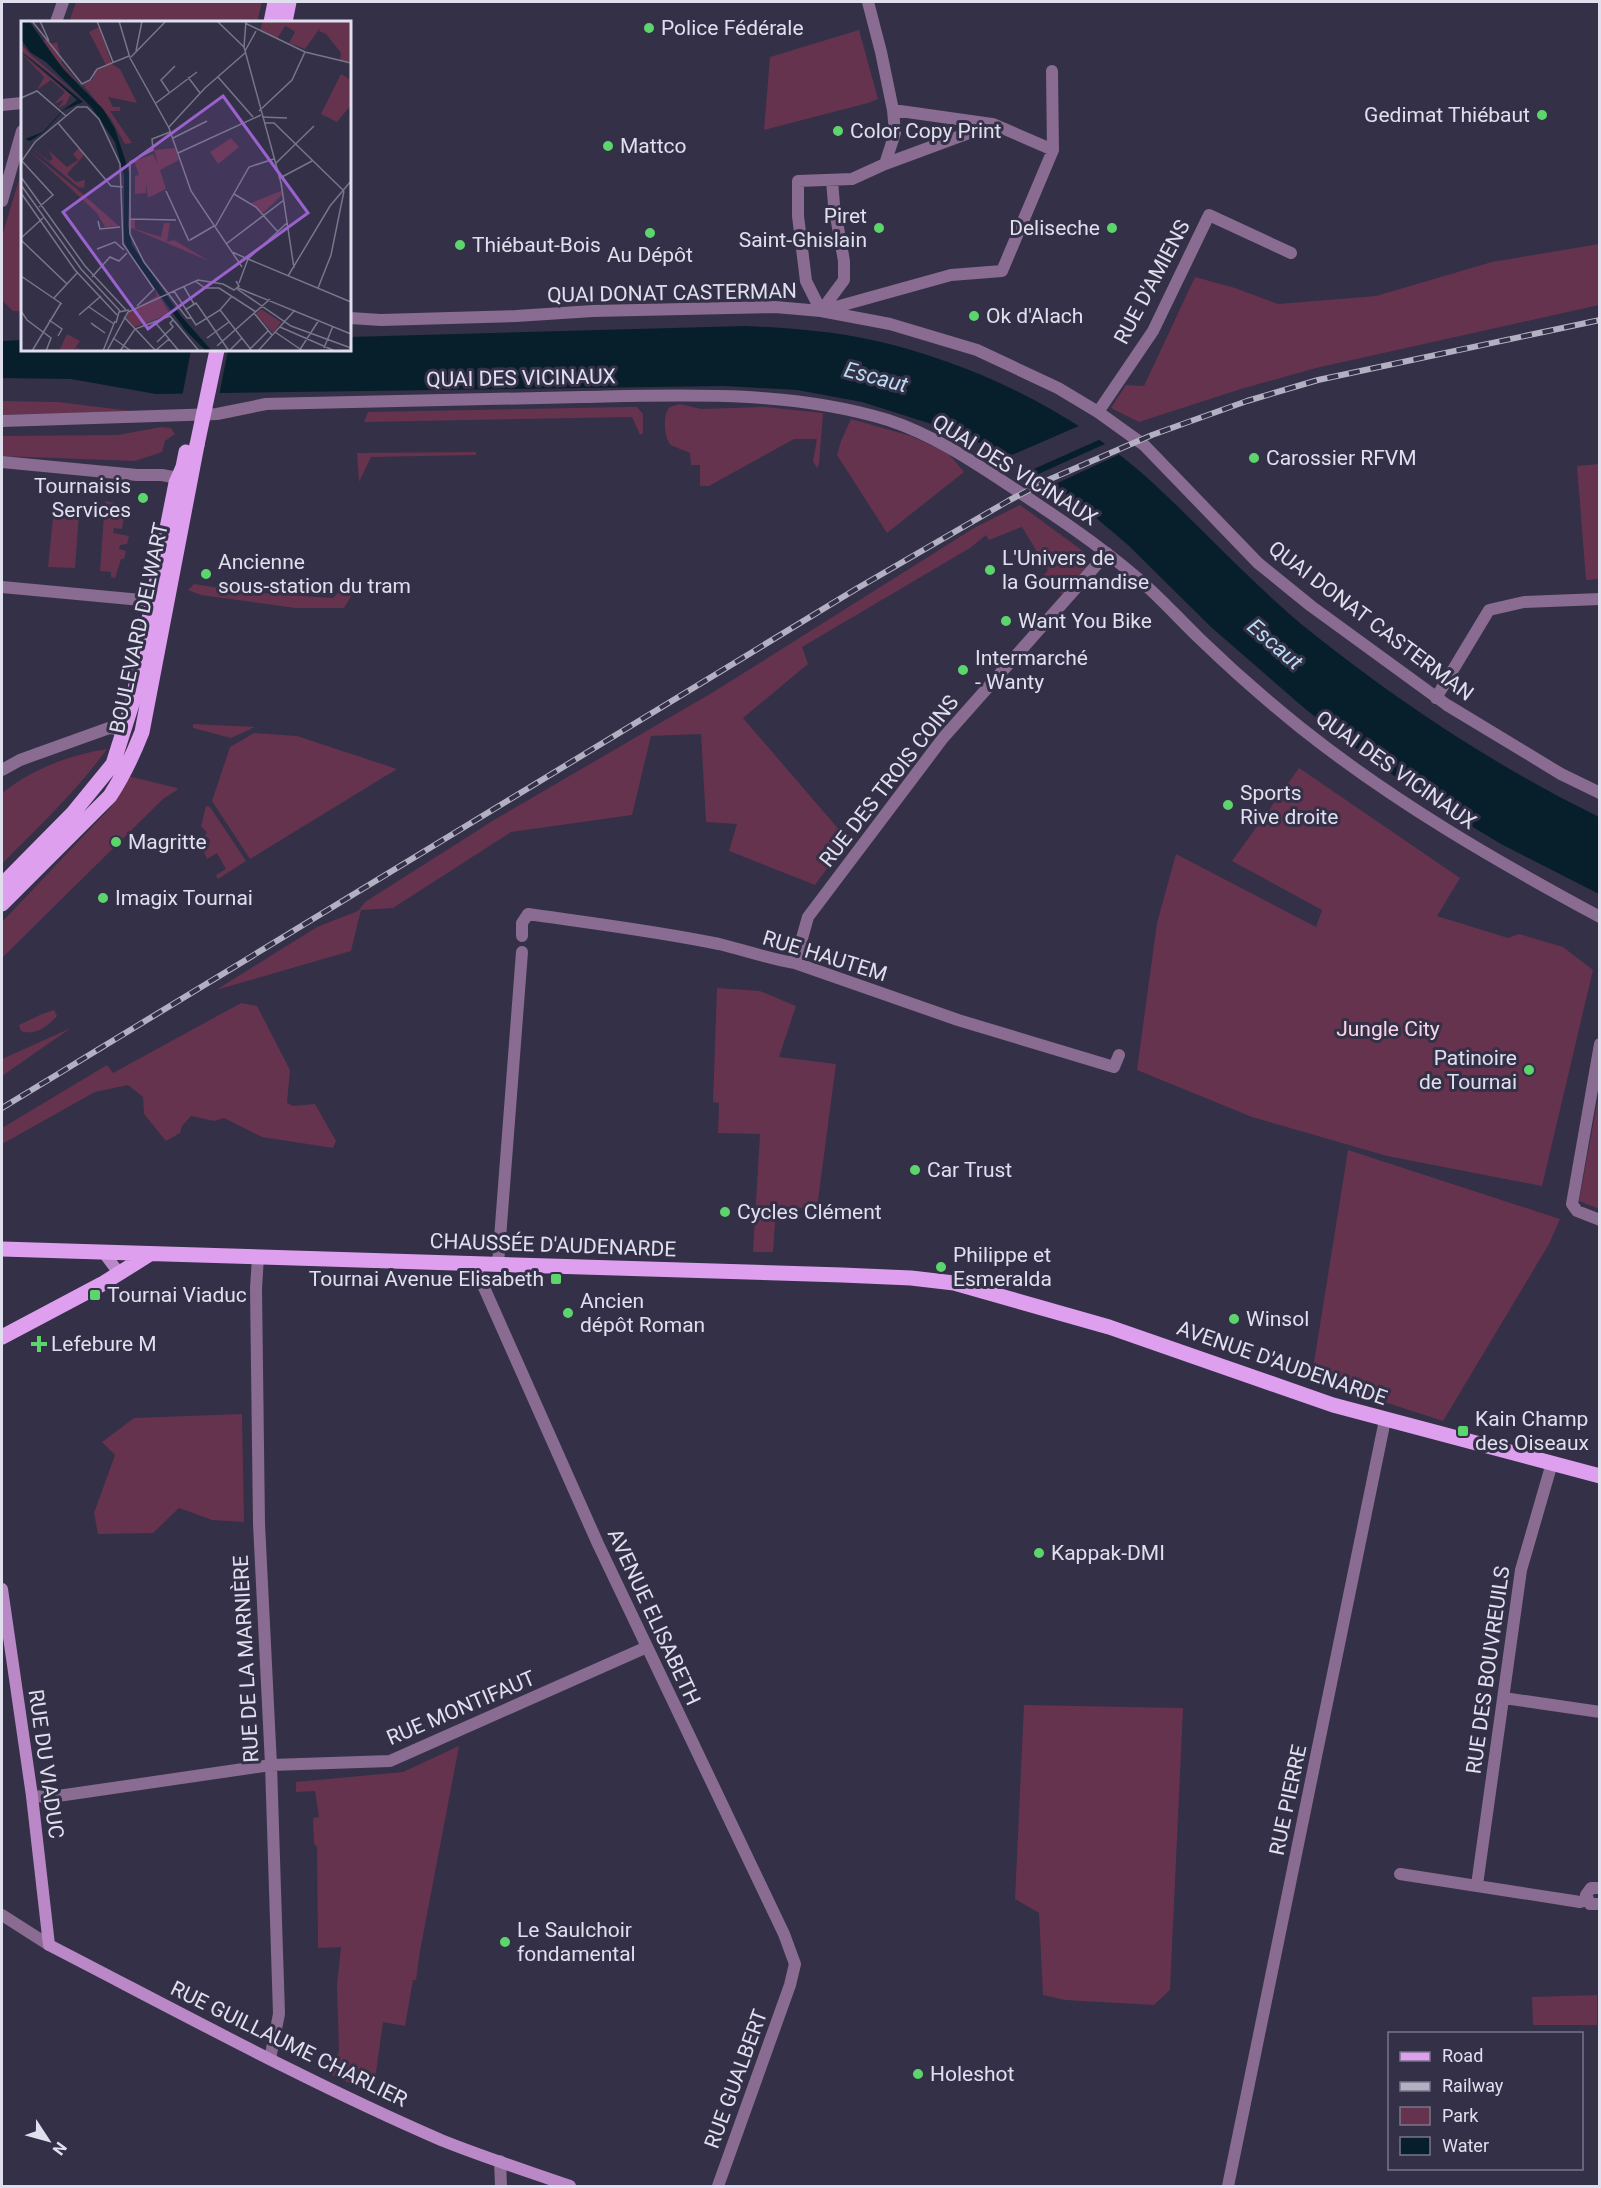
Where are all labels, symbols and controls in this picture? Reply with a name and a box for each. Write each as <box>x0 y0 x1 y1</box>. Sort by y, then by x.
place label: Police Fédérale <box>661 16 804 40</box>
inset map <box>21 21 351 351</box>
marker: Police Fédérale <box>642 21 656 35</box>
place label: Gedimat Thiébaut <box>1364 103 1530 127</box>
marker: Gedimat Thiébaut <box>1535 108 1549 122</box>
place label: Color Copy Print <box>850 119 1002 143</box>
marker: Color Copy Print <box>831 124 845 138</box>
place label: Mattco <box>620 134 686 158</box>
marker: Mattco <box>601 139 615 153</box>
place label: Piret Saint-Ghislain <box>739 204 867 252</box>
place label: Deliseche <box>1009 216 1100 240</box>
street label: RUE D'AMIENS <box>1109 216 1195 348</box>
marker: Piret Saint-Ghislain <box>872 221 886 235</box>
marker: Deliseche <box>1105 221 1119 235</box>
marker: Au Dépôt <box>643 226 657 240</box>
place label: Thiébaut-Bois <box>472 233 601 257</box>
marker: Thiébaut-Bois <box>453 238 467 252</box>
place label: Au Dépôt <box>607 243 693 267</box>
street label: QUAI DONAT CASTERMAN <box>547 279 797 307</box>
place label: Ok d'Alach <box>986 304 1083 328</box>
marker: Ok d'Alach <box>967 309 981 323</box>
water label: Escaut <box>842 357 911 398</box>
street label: QUAI DES VICINAUX <box>426 364 616 392</box>
street label: QUAI DES VICINAUX <box>928 410 1102 530</box>
place label: Carossier RFVM <box>1266 446 1416 470</box>
marker: Carossier RFVM <box>1247 451 1261 465</box>
place label: Tournaisis Services <box>34 474 131 522</box>
marker: Tournaisis Services <box>136 491 150 505</box>
street label: BOULEVARD DELWART <box>105 520 173 736</box>
street label: QUAI DONAT CASTERMAN <box>1264 536 1478 706</box>
place label: L'Univers de la Gourmandise <box>1002 546 1149 594</box>
place label: Ancienne sous-station du tram <box>218 550 411 598</box>
marker: L'Univers de la Gourmandise <box>983 563 997 577</box>
marker: Ancienne sous-station du tram <box>199 567 213 581</box>
place label: Want You Bike <box>1018 609 1152 633</box>
water label: Escaut <box>1242 613 1308 675</box>
marker: Want You Bike <box>999 614 1013 628</box>
place label: Intermarché - Wanty <box>975 646 1088 694</box>
marker: Intermarché - Wanty <box>956 663 970 677</box>
street label: RUE DES TROIS COINS <box>815 690 963 872</box>
street label: QUAI DES VICINAUX <box>1311 706 1481 834</box>
place label: Sports Rive droite <box>1240 781 1338 829</box>
marker: Sports Rive droite <box>1221 798 1235 812</box>
place label: Magritte <box>128 830 207 854</box>
marker: Magritte <box>109 835 123 849</box>
place label: Imagix Tournai <box>115 886 253 910</box>
marker: Imagix Tournai <box>96 891 110 905</box>
street label: RUE HAUTEM <box>760 926 890 986</box>
park label: Jungle City <box>1336 1017 1440 1041</box>
place label: Patinoire de Tournai <box>1419 1046 1517 1094</box>
marker: Patinoire de Tournai <box>1522 1063 1536 1077</box>
place label: Car Trust <box>927 1158 1012 1182</box>
marker: Car Trust <box>908 1163 922 1177</box>
place label: Cycles Clément <box>737 1200 882 1224</box>
marker: Cycles Clément <box>718 1205 732 1219</box>
street label: CHAUSSÉE D'AUDENARDE <box>429 1229 677 1261</box>
place label: Philippe et Esmeralda <box>953 1243 1052 1291</box>
marker: Philippe et Esmeralda <box>934 1260 948 1274</box>
place label: Tournai Avenue Elisabeth <box>309 1267 544 1291</box>
marker: Tournai Avenue Elisabeth <box>549 1272 563 1286</box>
place label: Tournai Viaduc <box>107 1283 247 1307</box>
marker: Tournai Viaduc <box>88 1288 102 1302</box>
place label: Ancien dépôt Roman <box>580 1289 705 1337</box>
marker: Ancien dépôt Roman <box>561 1306 575 1320</box>
place label: Winsol <box>1246 1307 1309 1331</box>
marker: Winsol <box>1227 1312 1241 1326</box>
street label: AVENUE D'AUDENARDE <box>1174 1316 1390 1410</box>
place label: Lefebure M <box>51 1332 157 1356</box>
marker: Lefebure M <box>32 1337 46 1351</box>
place label: Kain Champ des Oiseaux <box>1475 1407 1589 1455</box>
marker: Kain Champ des Oiseaux <box>1456 1424 1470 1438</box>
street label: AVENUE ELISABETH <box>603 1525 705 1709</box>
place label: Kappak-DMI <box>1051 1541 1165 1565</box>
marker: Kappak-DMI <box>1032 1546 1046 1560</box>
street label: RUE DE LA MARNIÈRE <box>229 1555 263 1763</box>
street label: RUE DES BOUVREUILS <box>1462 1565 1514 1775</box>
street label: RUE MONTIFAUT <box>383 1666 539 1750</box>
street label: RUE DU VIADUC <box>24 1688 68 1840</box>
street label: RUE PIERRE <box>1265 1742 1311 1857</box>
place label: Le Saulchoir fondamental <box>517 1918 636 1966</box>
marker: Le Saulchoir fondamental <box>498 1935 512 1949</box>
street label: RUE GUILLAUME CHARLIER <box>167 1976 411 2112</box>
street label: RUE GUALBERT <box>700 2006 772 2152</box>
legend <box>1388 2032 1583 2170</box>
text: Road <box>1442 2045 1483 2066</box>
place label: Holeshot <box>930 2062 1015 2086</box>
marker: Holeshot <box>911 2067 925 2081</box>
text: Railway <box>1442 2075 1504 2096</box>
text: Park <box>1442 2105 1479 2126</box>
north arrow <box>18 2110 78 2170</box>
text: Water <box>1442 2135 1489 2156</box>
text: N <box>49 2138 71 2159</box>

